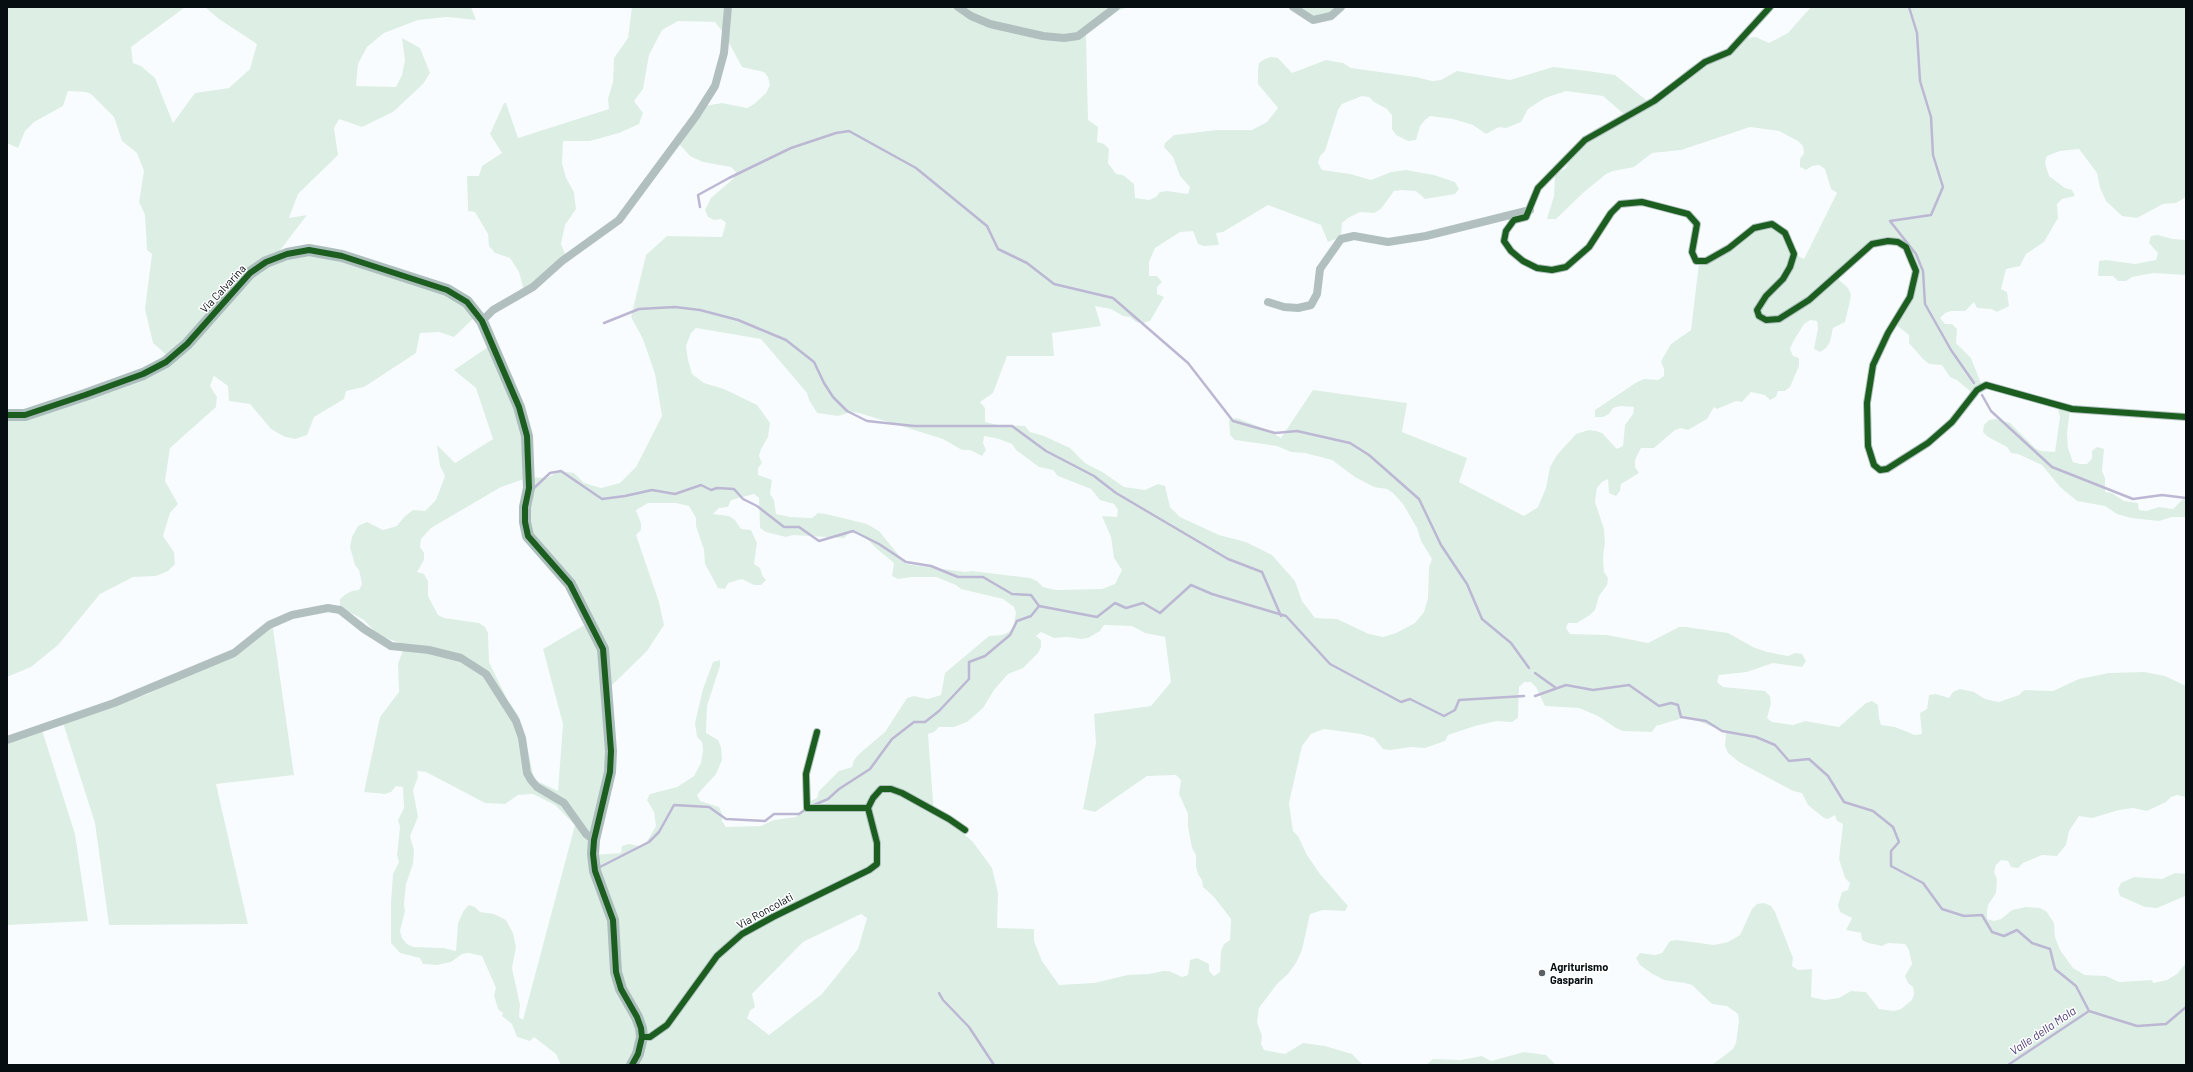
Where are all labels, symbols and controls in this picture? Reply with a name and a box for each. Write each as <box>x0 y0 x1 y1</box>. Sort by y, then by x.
street label: Via Calvarina <box>197 262 249 316</box>
street label: Via Roncolati <box>735 890 795 932</box>
place label: Agriturismo Gasparin <box>1550 960 1608 986</box>
marker: Agriturismo Gasparin <box>1537 968 1547 978</box>
water label: Valle della Mola <box>2007 1004 2079 1058</box>

